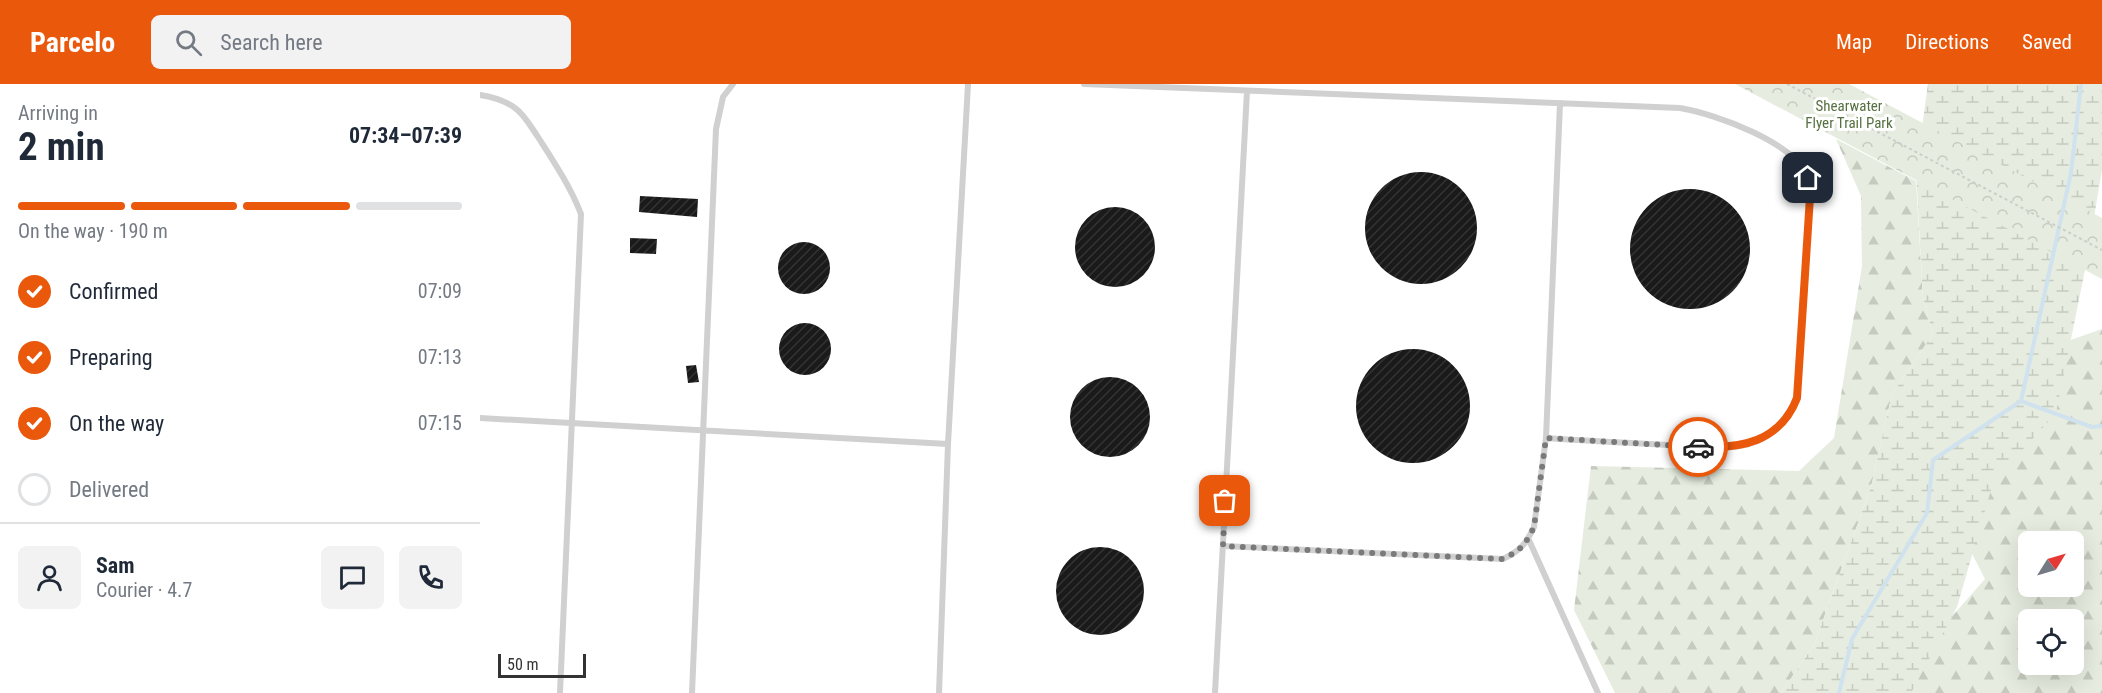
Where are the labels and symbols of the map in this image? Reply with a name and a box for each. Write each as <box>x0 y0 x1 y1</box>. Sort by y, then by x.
park label: Shearwater Flyer Trail Park <box>1805 97 1893 132</box>
pin <box>1782 152 1833 203</box>
courier <box>1668 417 1728 477</box>
pin <box>1199 475 1250 526</box>
north arrow <box>2018 531 2084 597</box>
scale bar <box>498 651 586 678</box>

